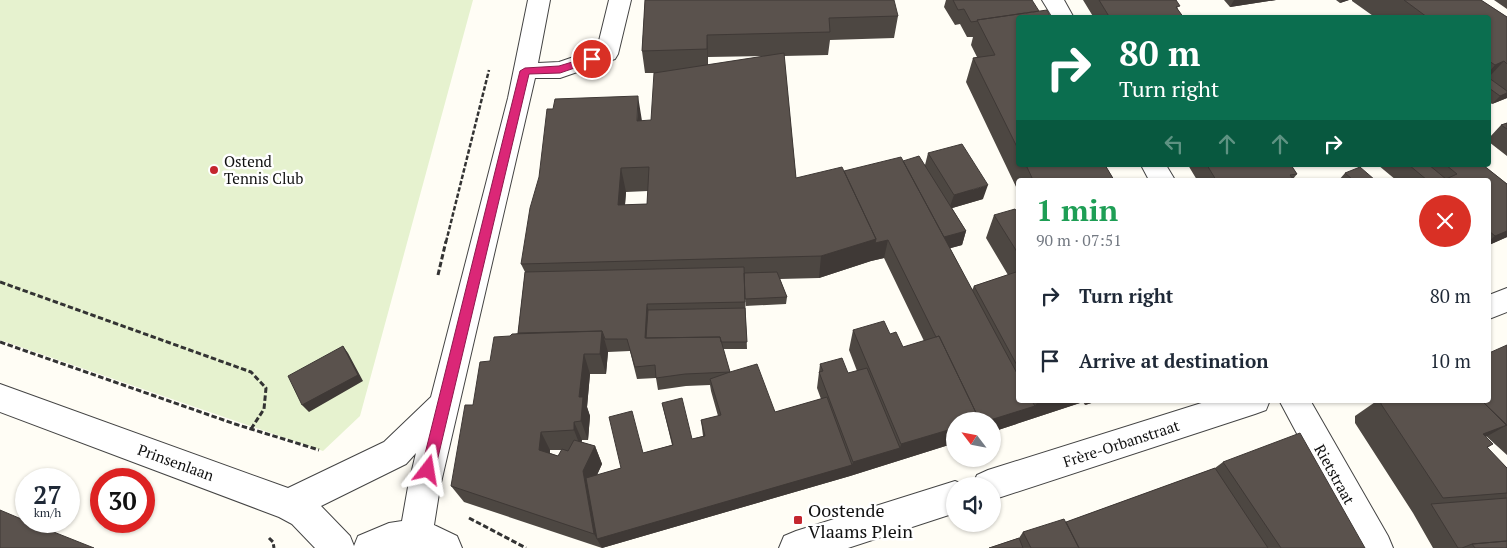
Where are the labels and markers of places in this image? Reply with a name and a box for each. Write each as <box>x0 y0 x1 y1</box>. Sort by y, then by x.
pin <box>571 38 613 80</box>
place label: Ostend Tennis Club <box>224 151 303 188</box>
marker: Ostend Tennis Club <box>208 164 220 176</box>
place label: Oostende Vlaams Plein <box>808 498 913 543</box>
marker: Oostende Vlaams Plein <box>792 514 804 526</box>

